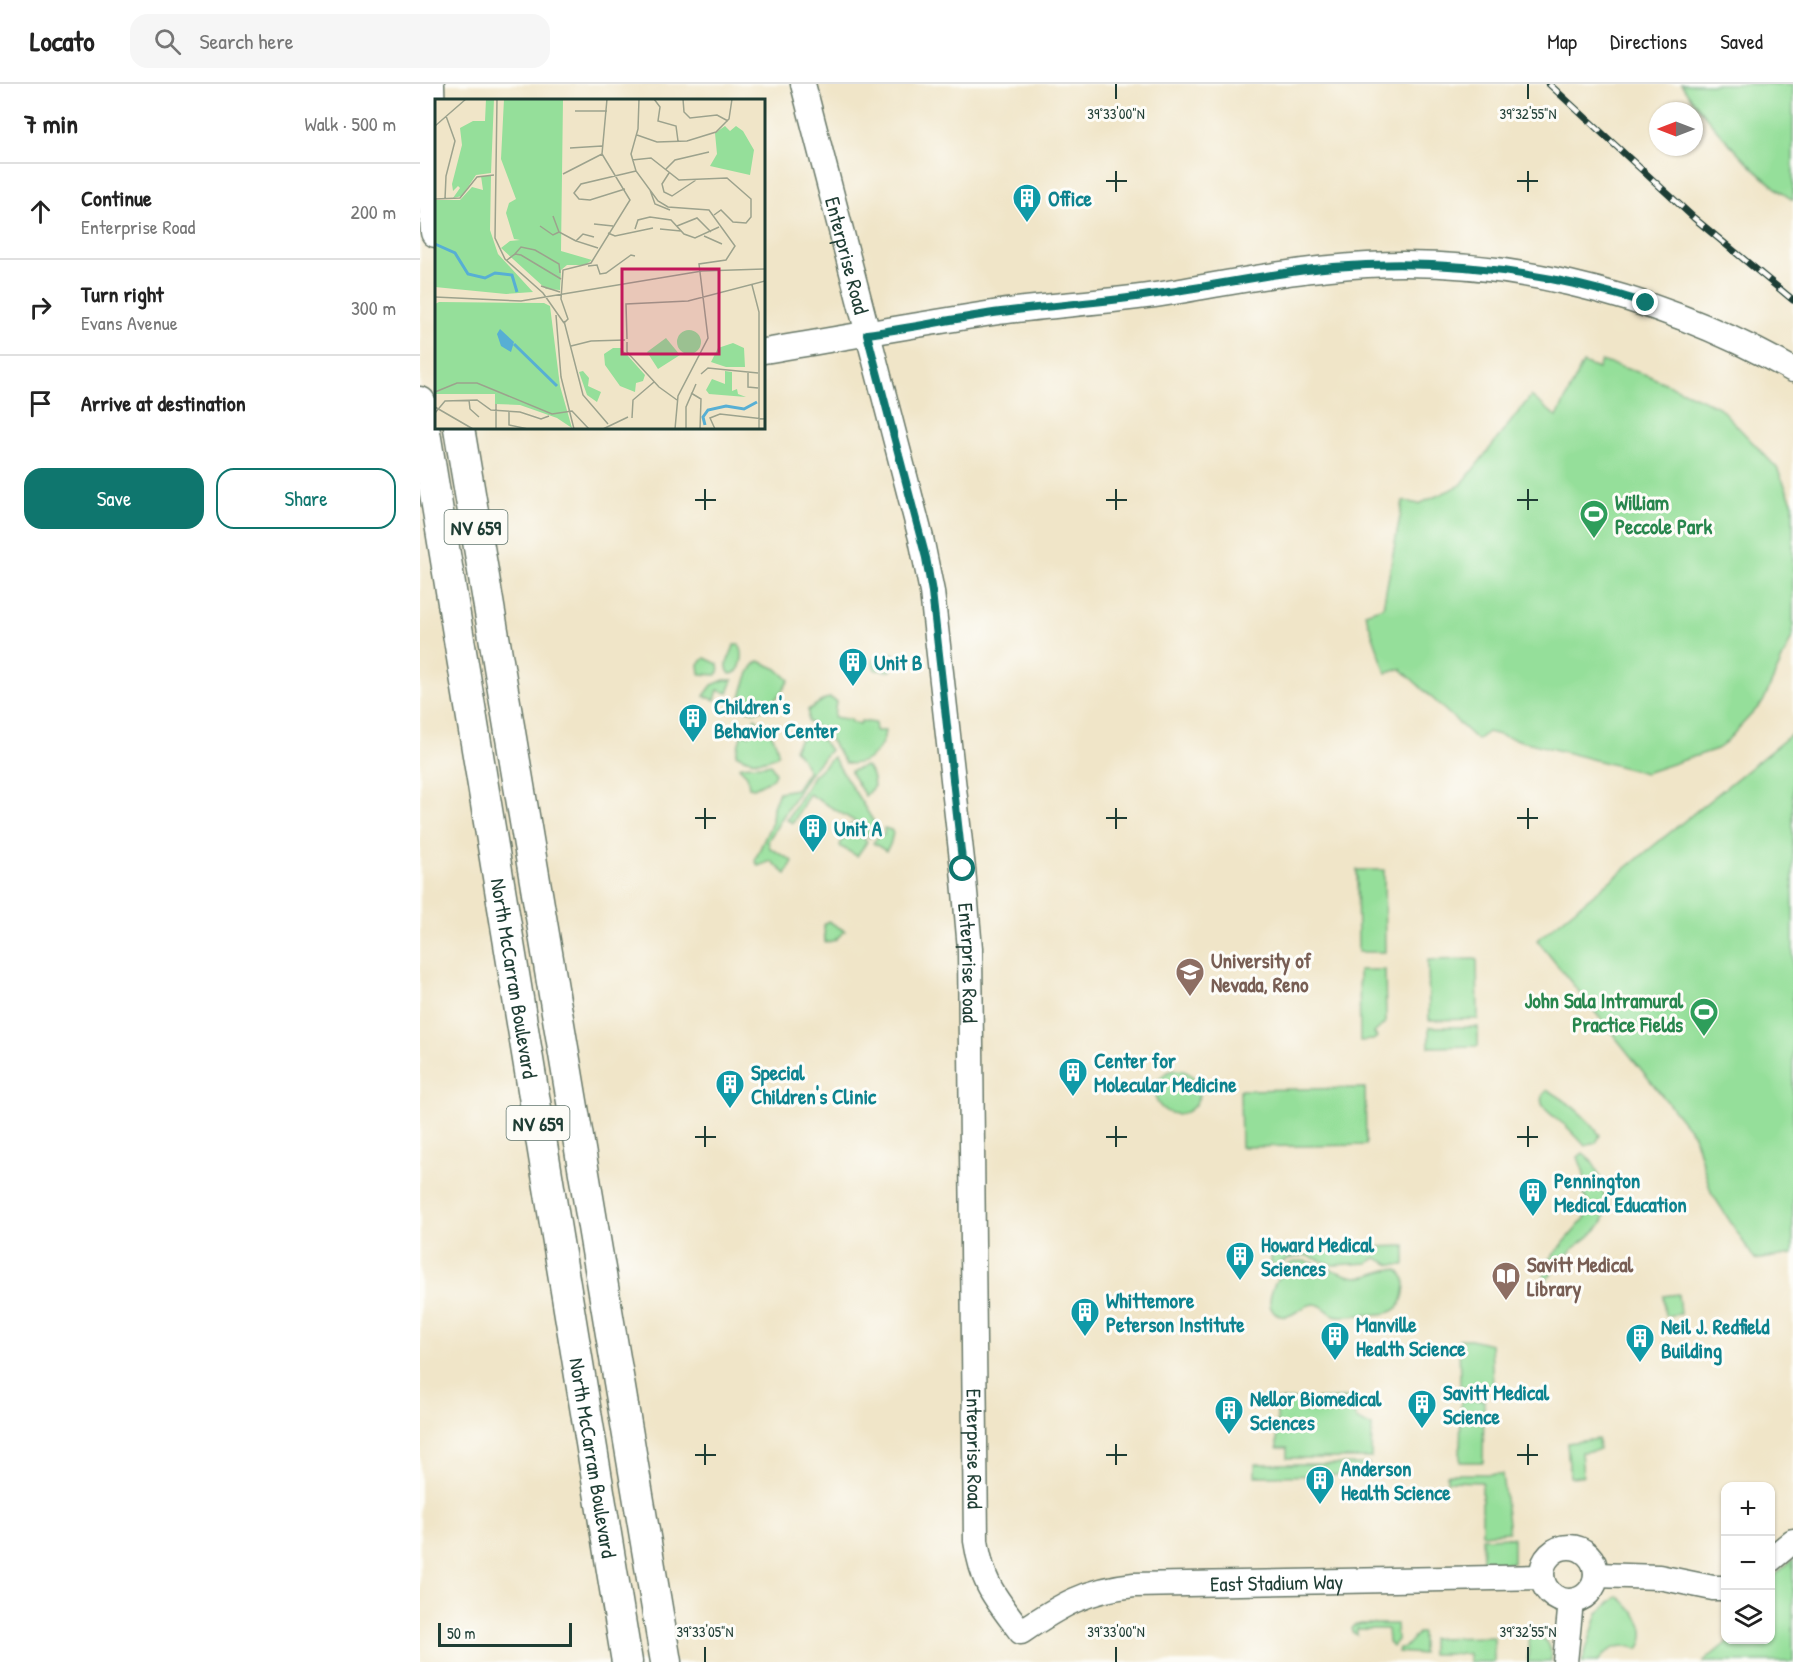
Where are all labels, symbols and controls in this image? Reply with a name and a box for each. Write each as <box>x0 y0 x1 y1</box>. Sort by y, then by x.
search box <box>130 14 550 68</box>
text: Locato <box>30 22 94 60</box>
icon: search <box>151 25 184 58</box>
text: Search here <box>199 26 293 56</box>
text: Map <box>1547 27 1577 56</box>
text: Directions <box>1610 27 1687 56</box>
text: Saved <box>1720 27 1763 56</box>
inset map <box>435 99 765 429</box>
north arrow <box>1649 102 1703 156</box>
text: 39°33'00"N <box>1087 103 1145 124</box>
text: 39°32'55"N <box>1499 103 1557 124</box>
text: 7 min <box>24 106 78 141</box>
text: Walk · 500 m <box>304 110 396 137</box>
building icon: Office <box>1011 182 1043 224</box>
text: Continue <box>81 183 152 213</box>
place label: Office <box>1048 184 1093 213</box>
street label: Enterprise Road <box>818 194 877 317</box>
icon: ahead <box>24 195 57 228</box>
text: 200 m <box>351 198 396 225</box>
text: Enterprise Road <box>81 213 195 240</box>
text: Turn right <box>81 279 164 309</box>
route end <box>1632 289 1658 315</box>
icon: right <box>24 291 57 324</box>
text: 300 m <box>351 294 396 321</box>
text: Evans Avenue <box>81 309 178 336</box>
icon: arrive <box>24 387 57 420</box>
text: Arrive at destination <box>81 388 246 418</box>
button: Save <box>24 468 204 529</box>
button: Share <box>216 468 396 529</box>
place label: William Peccole Park <box>1615 488 1712 541</box>
sports icon: William Peccole Park <box>1578 498 1610 540</box>
road number: NV 659 <box>445 510 508 544</box>
building icon: Unit B <box>837 646 869 688</box>
place label: Unit B <box>874 648 923 677</box>
place label: Children's Behavior Center <box>714 692 838 745</box>
building icon: Children's Behavior Center <box>677 702 709 744</box>
building icon: Unit A <box>797 812 829 854</box>
place label: Unit A <box>834 814 883 843</box>
route start <box>949 855 975 881</box>
street label: North McCarran Boulevard <box>484 876 545 1080</box>
street label: Enterprise Road <box>952 902 985 1023</box>
place label: University of Nevada, Reno <box>1211 946 1312 999</box>
school or university icon: University of Nevada, Reno <box>1174 956 1206 998</box>
place label: John Sala Intramural Practice Fields <box>1525 986 1683 1039</box>
sports icon: John Sala Intramural Practice Fields <box>1688 996 1720 1038</box>
place label: Center for Molecular Medicine <box>1094 1046 1237 1099</box>
building icon: Center for Molecular Medicine <box>1057 1056 1089 1098</box>
place label: Special Children's Clinic <box>751 1058 877 1111</box>
building icon: Special Children's Clinic <box>714 1068 746 1110</box>
road number: NV 659 <box>506 1106 570 1140</box>
place label: Pennington Medical Education <box>1554 1166 1687 1219</box>
building icon: Pennington Medical Education <box>1517 1176 1549 1218</box>
place label: Howard Medical Sciences <box>1261 1230 1374 1283</box>
building icon: Howard Medical Sciences <box>1224 1240 1256 1282</box>
place label: Savitt Medical Library <box>1527 1250 1633 1304</box>
library icon: Savitt Medical Library <box>1490 1260 1522 1302</box>
place label: Whittemore Peterson Institute <box>1106 1286 1245 1339</box>
building icon: Whittemore Peterson Institute <box>1069 1296 1101 1338</box>
place label: Manville Health Science <box>1356 1310 1466 1363</box>
place label: Neil J. Redfield Building <box>1661 1312 1770 1366</box>
building icon: Manville Health Science <box>1319 1320 1351 1362</box>
building icon: Neil J. Redfield Building <box>1624 1322 1656 1364</box>
street label: North McCarran Boulevard <box>563 1356 624 1560</box>
place label: Savitt Medical Science <box>1443 1378 1549 1431</box>
place label: Nellor Biomedical Sciences <box>1250 1384 1382 1437</box>
building icon: Savitt Medical Science <box>1406 1388 1438 1430</box>
street label: Enterprise Road <box>960 1389 990 1509</box>
building icon: Nellor Biomedical Sciences <box>1213 1394 1245 1436</box>
place label: Anderson Health Science <box>1341 1454 1451 1507</box>
building icon: Anderson Health Science <box>1304 1464 1336 1506</box>
map controls <box>1721 1482 1775 1644</box>
button: + <box>1721 1482 1775 1536</box>
button: − <box>1721 1536 1775 1590</box>
street label: East Stadium Way <box>1210 1566 1344 1598</box>
button: layers <box>1721 1590 1775 1644</box>
scale bar <box>438 1620 572 1648</box>
text: 39°33'05"N <box>676 1621 734 1642</box>
text: 39°33'00"N <box>1087 1621 1145 1642</box>
text: 39°32'55"N <box>1499 1621 1557 1642</box>
text: 50 m <box>447 1622 476 1644</box>

